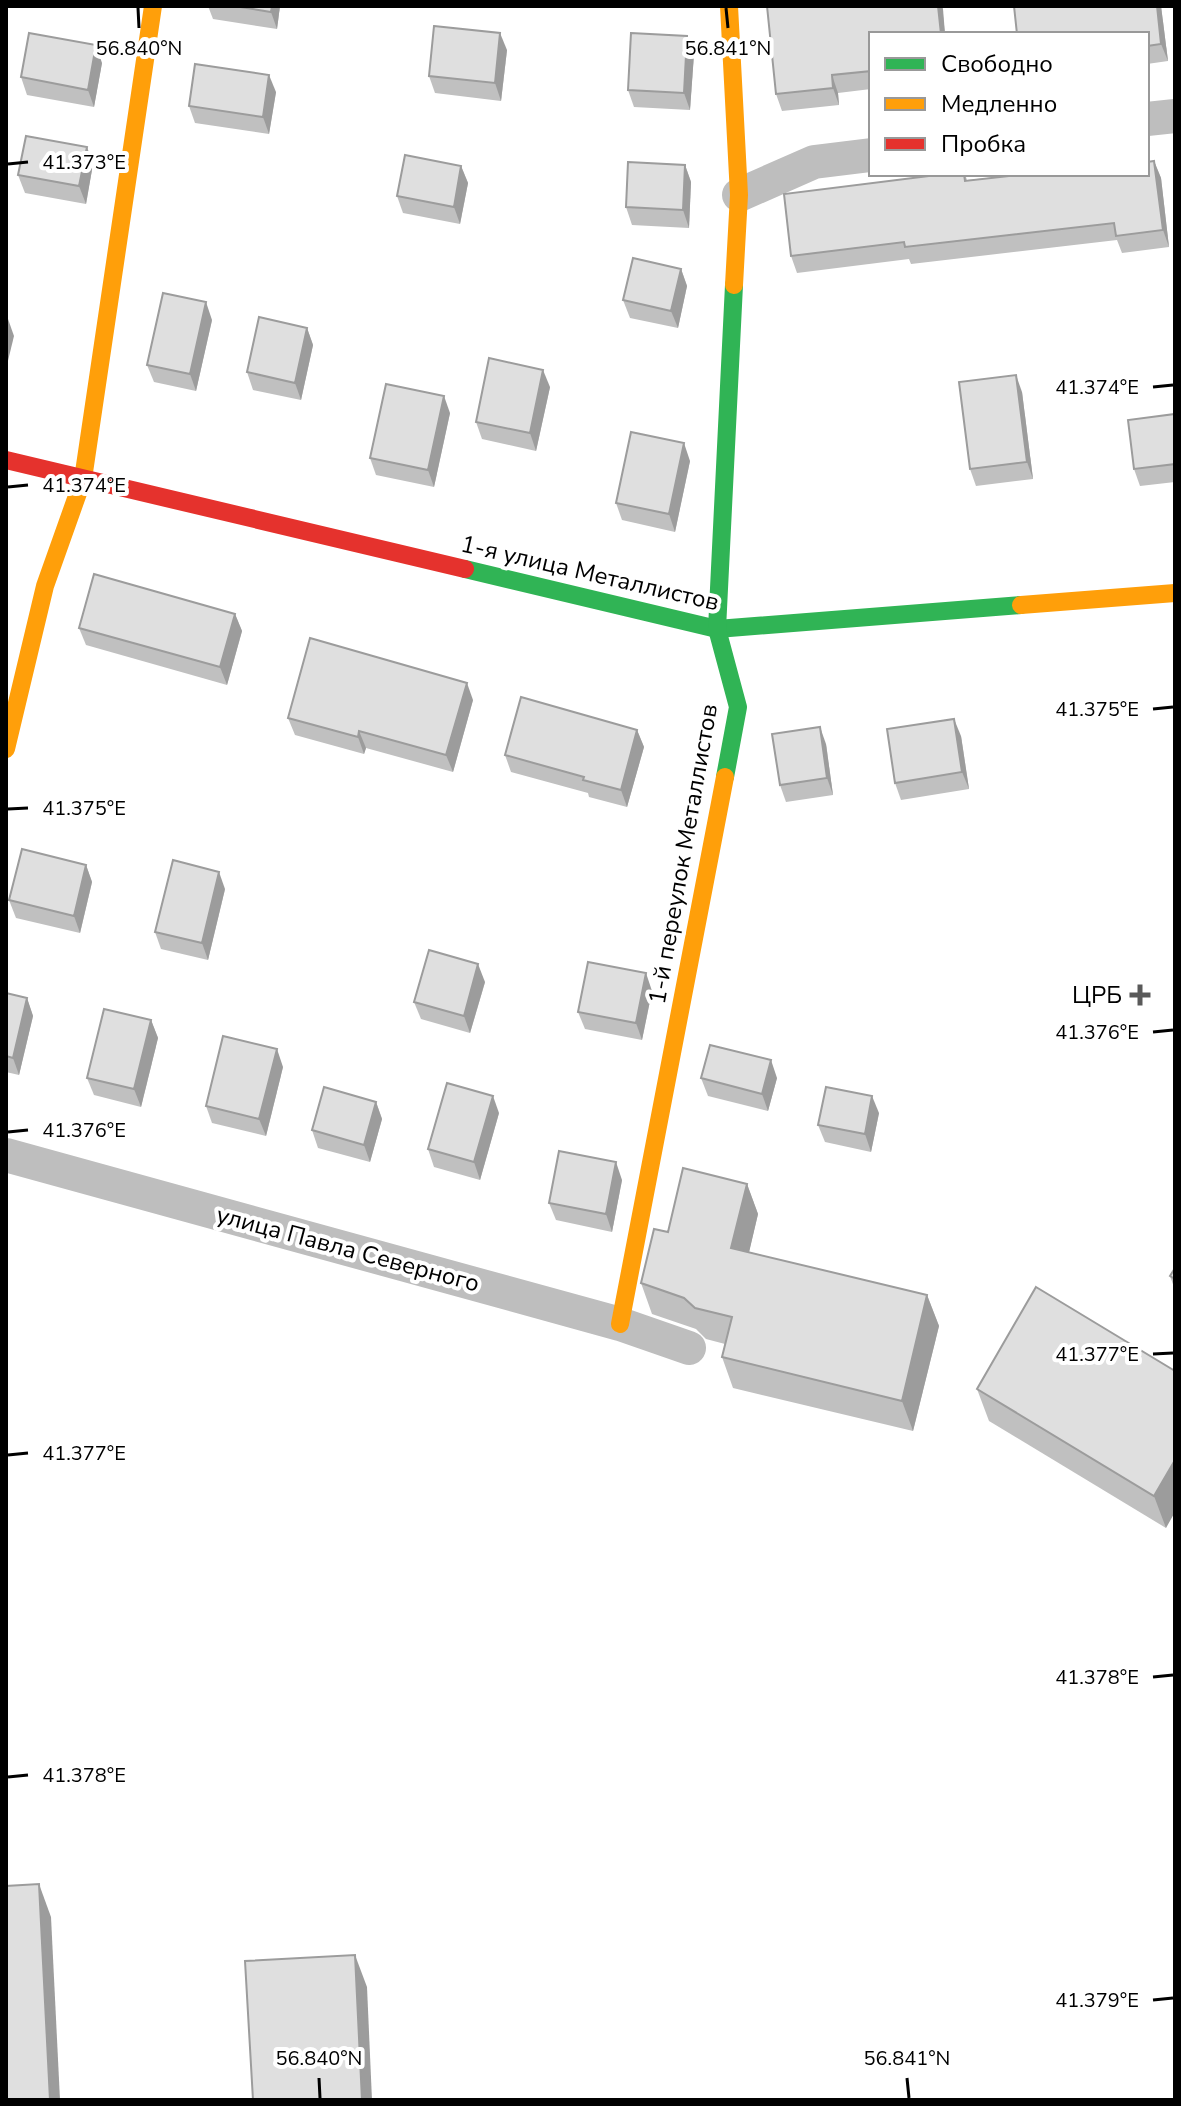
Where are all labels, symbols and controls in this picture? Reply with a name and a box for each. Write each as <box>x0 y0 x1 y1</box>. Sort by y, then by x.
legend <box>869 32 1149 176</box>
text: 56.840°N <box>96 35 182 62</box>
text: 56.841°N <box>685 35 771 62</box>
text: Свободно <box>941 48 1053 80</box>
text: Медленно <box>941 88 1057 120</box>
text: Пробка <box>941 128 1026 160</box>
text: 41.373°E <box>42 149 126 176</box>
text: 41.374°E <box>1055 374 1139 401</box>
text: 41.374°E <box>42 472 126 499</box>
street label: 1-я улица Металлистов <box>458 528 722 618</box>
text: 41.375°E <box>1055 696 1139 723</box>
street label: 1-й переулок Металлистов <box>641 701 725 1007</box>
text: 41.375°E <box>42 795 126 822</box>
place label: ЦРБ <box>1072 979 1122 1011</box>
marker: ЦРБ <box>1129 984 1151 1006</box>
text: 41.376°E <box>1055 1019 1139 1046</box>
text: 41.376°E <box>42 1117 126 1144</box>
street label: улица Павла Северного <box>213 1198 483 1300</box>
text: 41.377°E <box>1055 1341 1139 1368</box>
text: 41.377°E <box>42 1440 126 1467</box>
text: 41.378°E <box>1055 1664 1139 1691</box>
text: 41.378°E <box>42 1762 126 1789</box>
text: 41.379°E <box>1055 1987 1139 2014</box>
text: 56.840°N <box>276 2045 362 2072</box>
text: 56.841°N <box>864 2045 950 2072</box>

